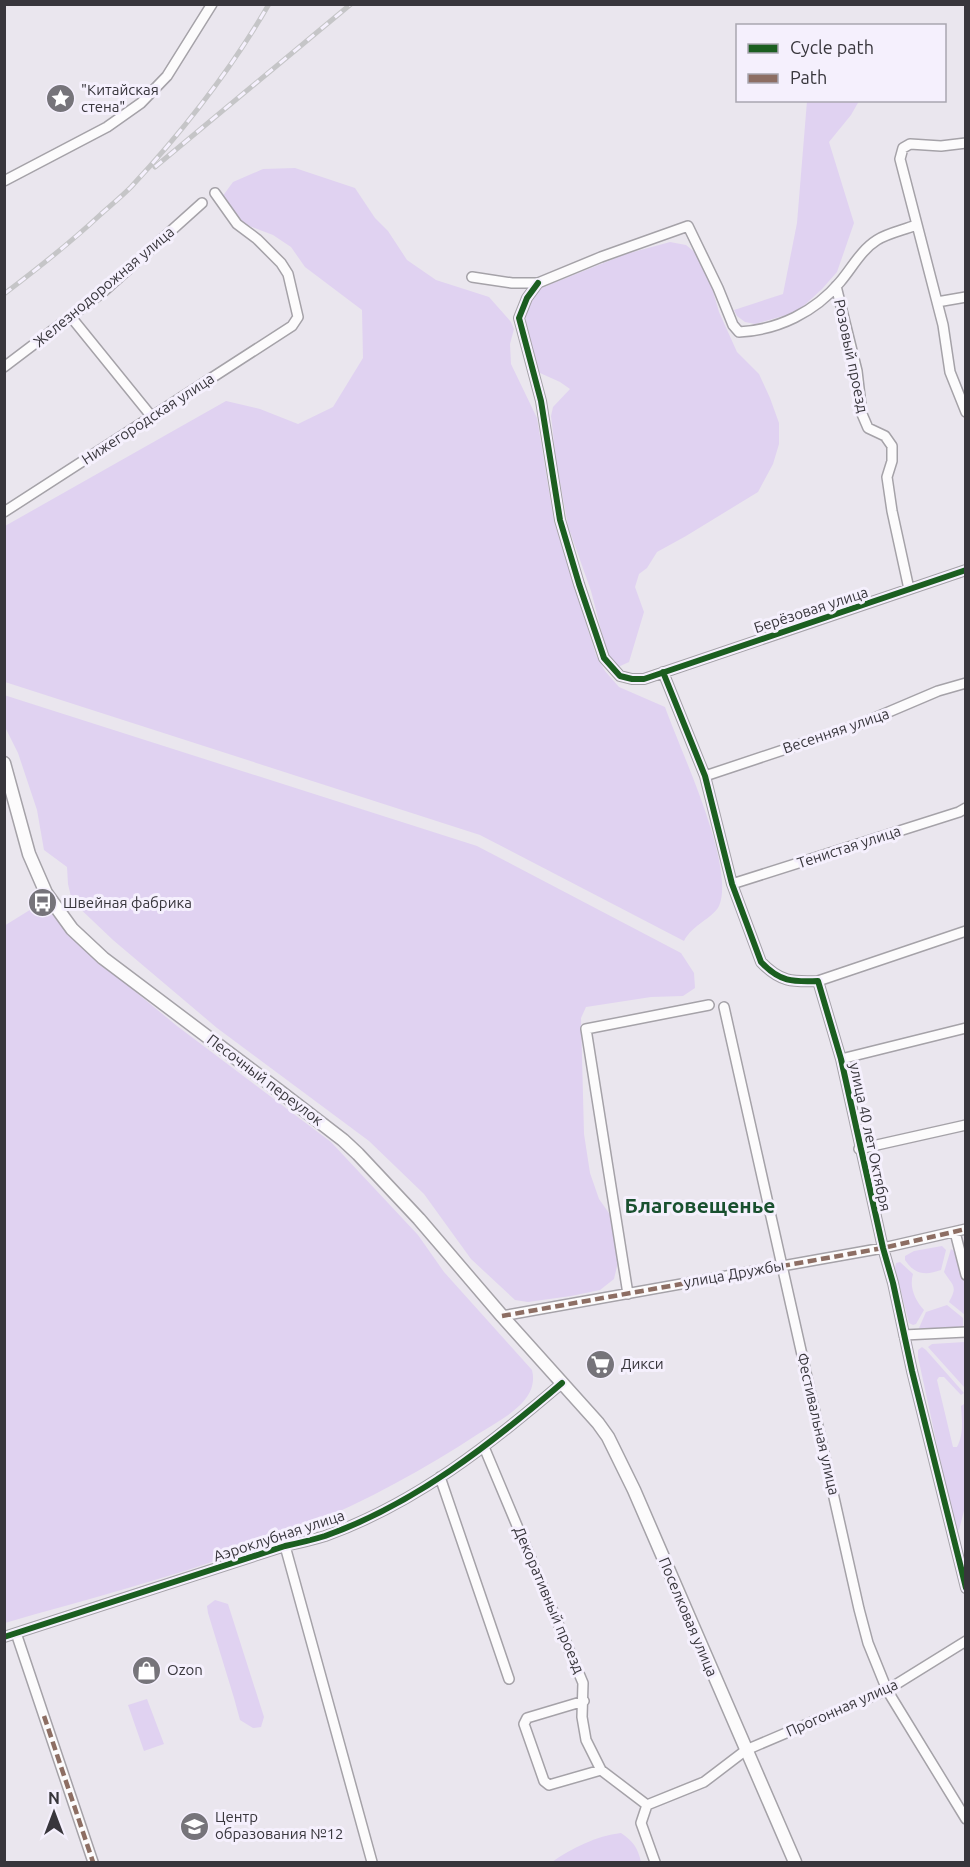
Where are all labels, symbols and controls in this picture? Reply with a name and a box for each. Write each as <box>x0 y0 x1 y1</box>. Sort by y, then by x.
legend <box>736 24 946 102</box>
text: Cycle path <box>790 37 874 57</box>
text: Path <box>790 67 827 87</box>
place label: "Китайская стена" <box>81 81 159 115</box>
place icon: "Китайская стена" <box>44 83 76 115</box>
street label: Железнодорожная улица <box>30 223 177 350</box>
street label: Розовый проезд <box>831 298 872 414</box>
street label: Нижегородская улица <box>78 369 217 468</box>
street label: Берёзовая улица <box>752 583 870 636</box>
street label: Весенняя улица <box>780 704 891 757</box>
street label: Тенистая улица <box>795 822 903 871</box>
bus stop icon: Швейная фабрика <box>26 887 58 919</box>
place label: Швейная фабрика <box>63 894 192 911</box>
street label: Песочный переулок <box>204 1030 327 1129</box>
street label: улица 40 лет Октября <box>846 1061 895 1213</box>
district label: Благовещенье <box>625 1193 775 1217</box>
street label: улица Дружбы <box>682 1256 786 1291</box>
supermarket icon: Дикси <box>584 1348 616 1380</box>
street label: Фестивальная улица <box>794 1351 843 1497</box>
place label: Дикси <box>621 1355 664 1372</box>
street label: Аэроклубная улица <box>211 1506 346 1565</box>
street label: Декоративный проезд <box>511 1524 588 1676</box>
street label: Поселковая улица <box>656 1555 721 1679</box>
shop icon: Ozon <box>130 1654 162 1686</box>
place label: Ozon <box>167 1661 203 1678</box>
street label: Прогонная улица <box>783 1675 900 1740</box>
north arrow <box>24 1783 84 1843</box>
text: N <box>48 1789 60 1807</box>
place label: Центр образования №12 <box>215 1808 344 1842</box>
school or university icon: Центр образования №12 <box>178 1810 210 1842</box>

